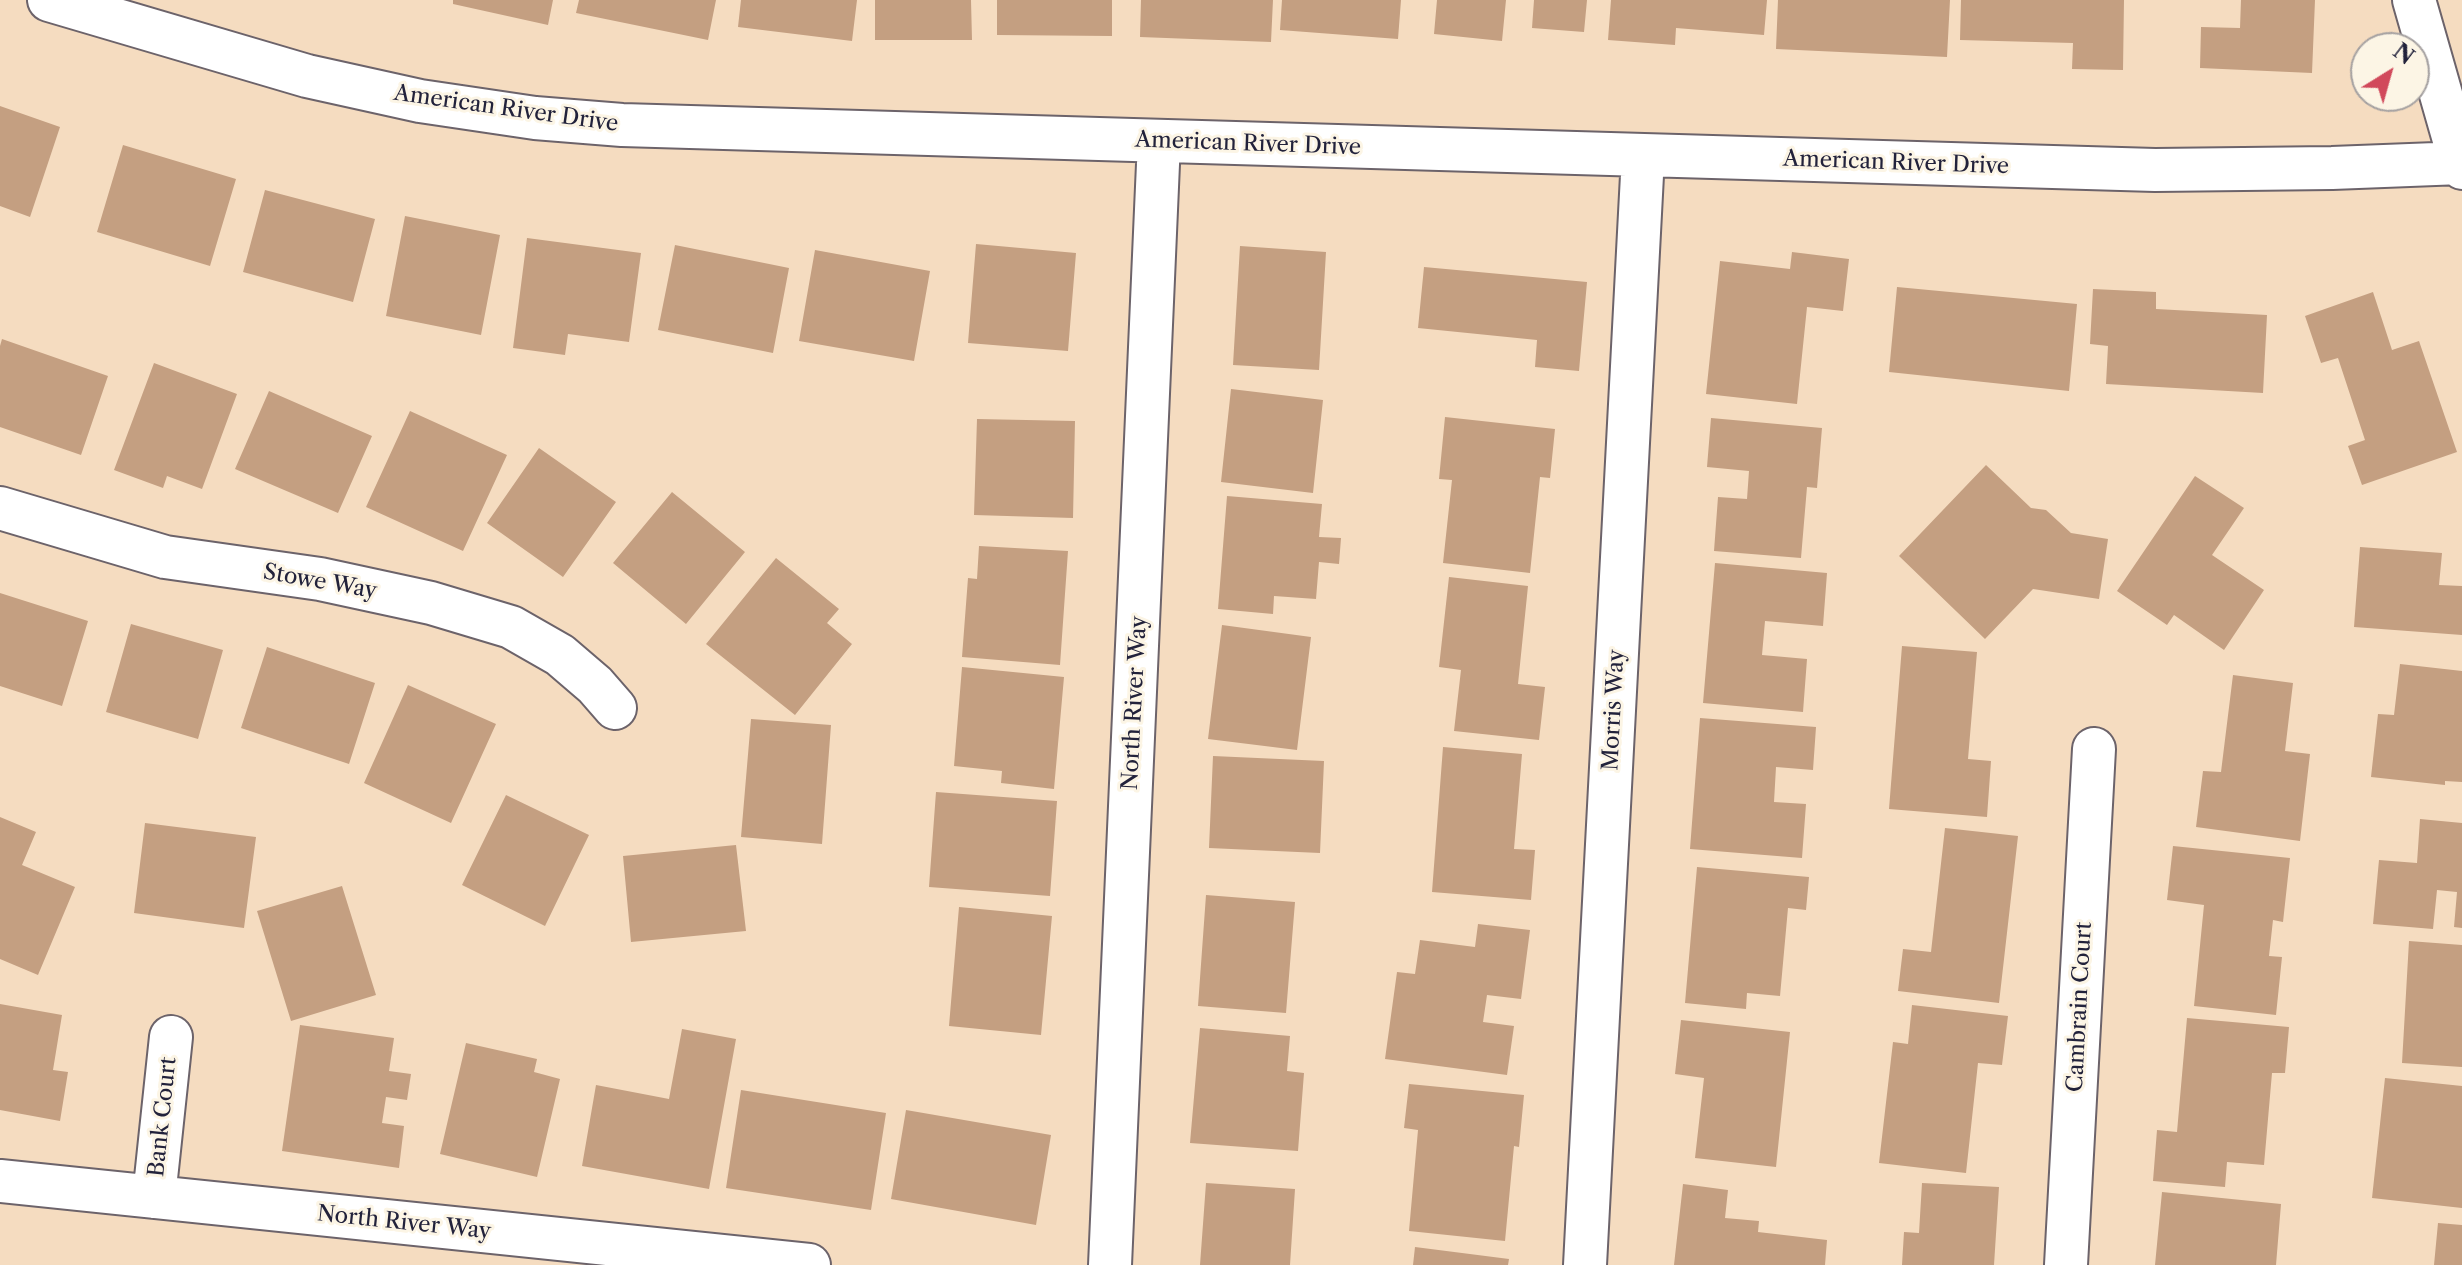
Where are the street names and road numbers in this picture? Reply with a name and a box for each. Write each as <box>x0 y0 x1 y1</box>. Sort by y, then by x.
street label: American River Drive <box>392 80 620 138</box>
street label: American River Drive <box>1134 127 1362 161</box>
street label: American River Drive <box>1782 146 2010 180</box>
street label: Stowe Way <box>261 559 379 605</box>
street label: North River Way <box>1117 615 1153 791</box>
street label: Morris Way <box>1598 649 1630 771</box>
street label: Cambrain Court <box>2062 921 2098 1093</box>
street label: Bank Court <box>144 1056 182 1178</box>
street label: North River Way <box>316 1201 492 1245</box>

